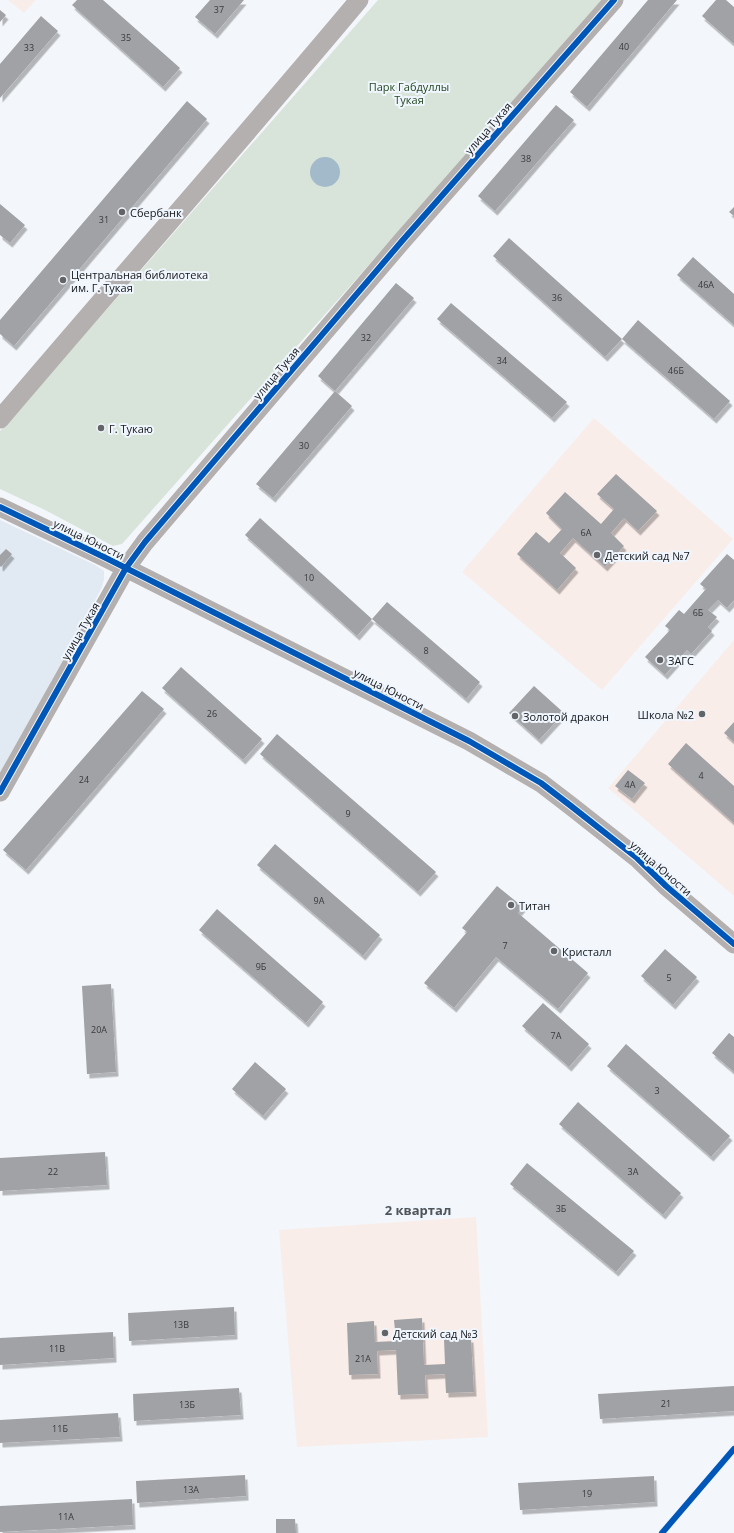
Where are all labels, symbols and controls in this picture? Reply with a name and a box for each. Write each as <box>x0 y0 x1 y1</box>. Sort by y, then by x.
house number: 37 <box>214 3 224 16</box>
house number: 35 <box>121 31 131 44</box>
house number: 40 <box>619 40 629 53</box>
house number: 33 <box>24 41 34 54</box>
park label: Парк Габдуллы Тукая <box>369 79 449 107</box>
street label: улица Тукая <box>461 99 515 157</box>
house number: 38 <box>521 152 531 165</box>
place label: Сбербанк <box>130 205 182 220</box>
marker: Сбербанк <box>117 207 127 217</box>
house number: 31 <box>99 213 109 226</box>
place label: Центральная библиотека им. Г. Тукая <box>71 267 208 295</box>
marker: Центральная библиотека им. Г. Тукая <box>58 275 68 285</box>
house number: 46А <box>698 278 714 291</box>
house number: 36 <box>552 291 562 304</box>
house number: 32 <box>361 331 371 344</box>
street label: улица Тукая <box>250 344 302 402</box>
house number: 34 <box>497 354 507 367</box>
house number: 46Б <box>668 364 684 377</box>
place label: Г. Тукаю <box>109 421 153 436</box>
marker: Г. Тукаю <box>96 423 106 433</box>
house number: 30 <box>299 439 309 452</box>
street label: улица Юности <box>51 515 127 563</box>
house number: 6А <box>581 526 592 539</box>
place label: Детский сад №7 <box>605 548 690 563</box>
marker: Детский сад №7 <box>592 550 602 560</box>
house number: 10 <box>304 571 314 584</box>
street label: улица Тукая <box>57 599 103 663</box>
house number: 6Б <box>693 606 704 619</box>
house number: 8 <box>423 644 429 657</box>
place label: ЗАГС <box>668 653 694 668</box>
marker: ЗАГС <box>655 655 665 665</box>
street label: улица Юности <box>351 665 427 713</box>
house number: 26 <box>207 707 217 720</box>
place label: Школа №2 <box>638 707 694 722</box>
place label: Золотой дракон <box>523 709 609 724</box>
marker: Школа №2 <box>697 709 707 719</box>
marker: Золотой дракон <box>510 711 520 721</box>
house number: 4 <box>698 769 704 782</box>
house number: 24 <box>79 773 89 786</box>
house number: 4А <box>625 778 636 791</box>
house number: 9 <box>345 807 351 820</box>
street label: улица Юности <box>627 837 695 899</box>
house number: 9А <box>314 894 325 907</box>
place label: Титан <box>519 898 550 913</box>
marker: Титан <box>506 900 516 910</box>
house number: 7 <box>502 939 508 952</box>
place label: Кристалл <box>562 944 612 959</box>
marker: Кристалл <box>549 946 559 956</box>
house number: 9Б <box>256 960 267 973</box>
house number: 5 <box>666 971 672 984</box>
house number: 20А <box>91 1023 107 1036</box>
house number: 7А <box>551 1029 562 1042</box>
house number: 3 <box>654 1084 660 1097</box>
house number: 22 <box>48 1165 58 1178</box>
house number: 3А <box>628 1165 639 1178</box>
district label: 2 квартал <box>385 1201 451 1219</box>
house number: 3Б <box>556 1202 567 1215</box>
house number: 13В <box>173 1318 189 1331</box>
place label: Детский сад №3 <box>393 1326 478 1341</box>
marker: Детский сад №3 <box>380 1328 390 1338</box>
house number: 11В <box>49 1342 65 1355</box>
house number: 21А <box>355 1352 371 1365</box>
house number: 21 <box>661 1397 671 1410</box>
house number: 13Б <box>179 1398 195 1411</box>
house number: 11Б <box>52 1422 68 1435</box>
house number: 13А <box>183 1483 199 1496</box>
house number: 19 <box>582 1487 592 1500</box>
house number: 11А <box>58 1510 74 1523</box>

